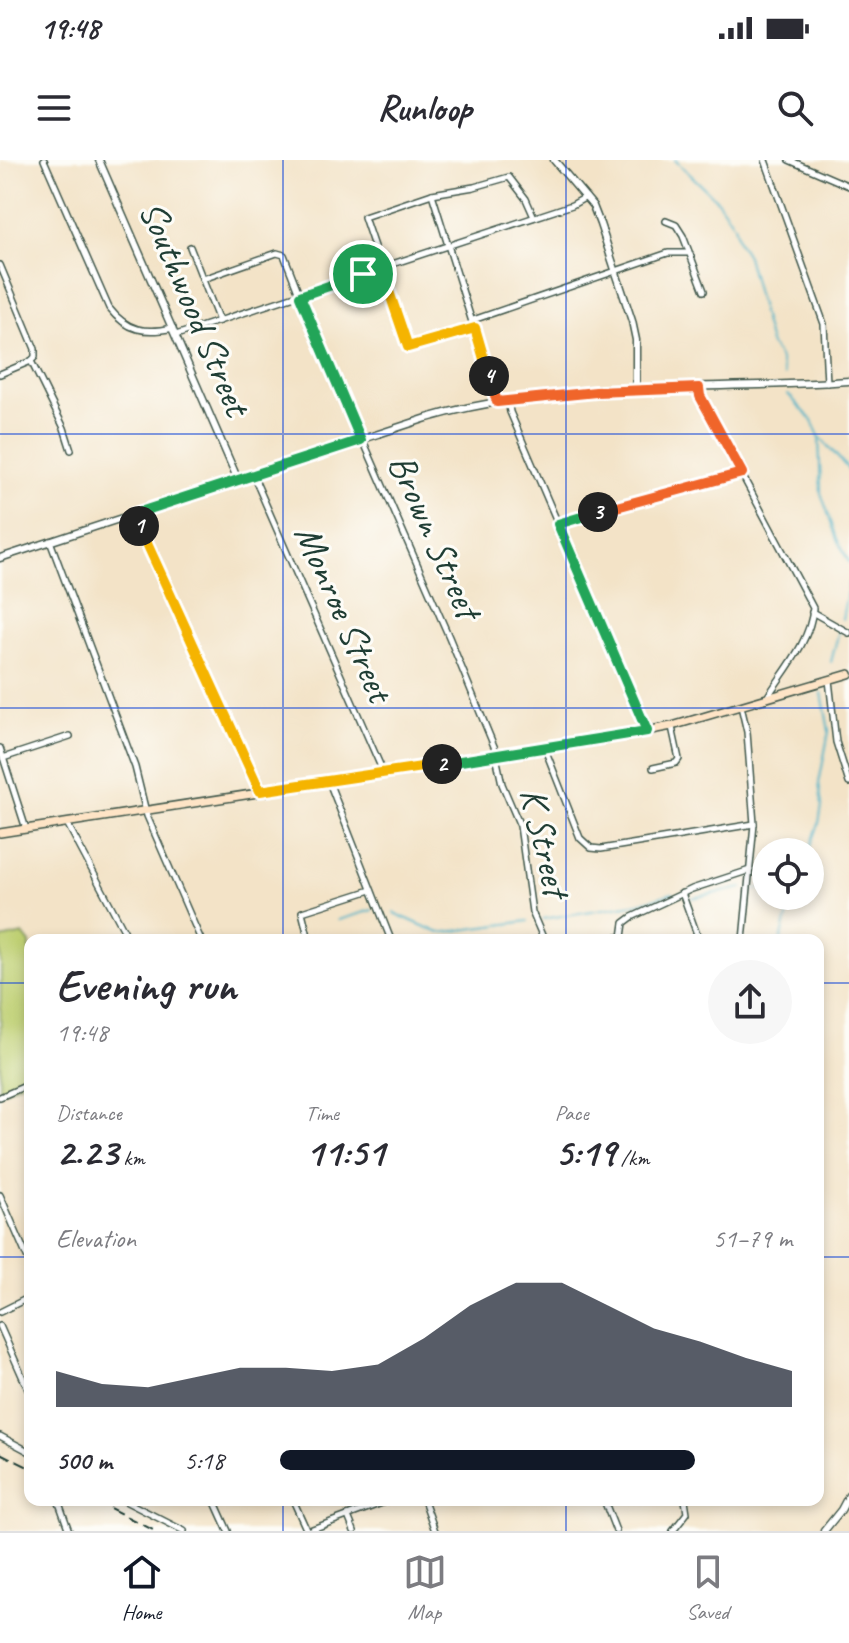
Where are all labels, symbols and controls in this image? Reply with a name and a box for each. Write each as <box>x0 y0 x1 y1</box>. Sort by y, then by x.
text: 19:48 <box>40 9 100 47</box>
text: Runloop <box>377 85 472 131</box>
icon: menu <box>32 86 76 130</box>
icon: search <box>773 86 817 130</box>
street label: Southwood Street <box>129 194 263 425</box>
pin <box>329 240 397 308</box>
icon: arrive <box>341 252 385 296</box>
pin: 4 <box>469 356 509 396</box>
text: 4 <box>484 362 494 390</box>
street label: Brown Street <box>378 447 494 630</box>
pin: 3 <box>578 492 618 532</box>
text: 3 <box>593 498 603 526</box>
pin: 1 <box>119 506 159 546</box>
text: 1 <box>134 512 144 540</box>
street label: Monroe Street <box>284 517 405 712</box>
pin: 2 <box>422 744 462 784</box>
text: 2 <box>437 750 447 778</box>
street label: K Street <box>510 783 582 906</box>
map controls <box>752 838 824 910</box>
button: locate <box>752 838 824 910</box>
text: Evening run <box>56 958 236 1013</box>
button: share <box>708 960 792 1044</box>
text: 19:48 <box>56 1016 108 1049</box>
text: Distance <box>56 1099 122 1127</box>
text: Time <box>305 1099 339 1127</box>
text: Pace <box>555 1099 589 1127</box>
text: 2.23 <box>56 1127 118 1177</box>
text: 11:51 <box>305 1127 385 1177</box>
text: 5:19 <box>555 1127 615 1177</box>
text: km <box>118 1144 145 1172</box>
text: /km <box>615 1144 650 1172</box>
text: Elevation <box>56 1222 136 1255</box>
text: 51–79 m <box>713 1222 792 1255</box>
text: 500 m <box>56 1444 112 1477</box>
text: 5:18 <box>184 1444 224 1477</box>
tab: Home <box>120 1550 164 1626</box>
tab: Map <box>403 1550 447 1626</box>
tab: Saved <box>686 1550 730 1626</box>

